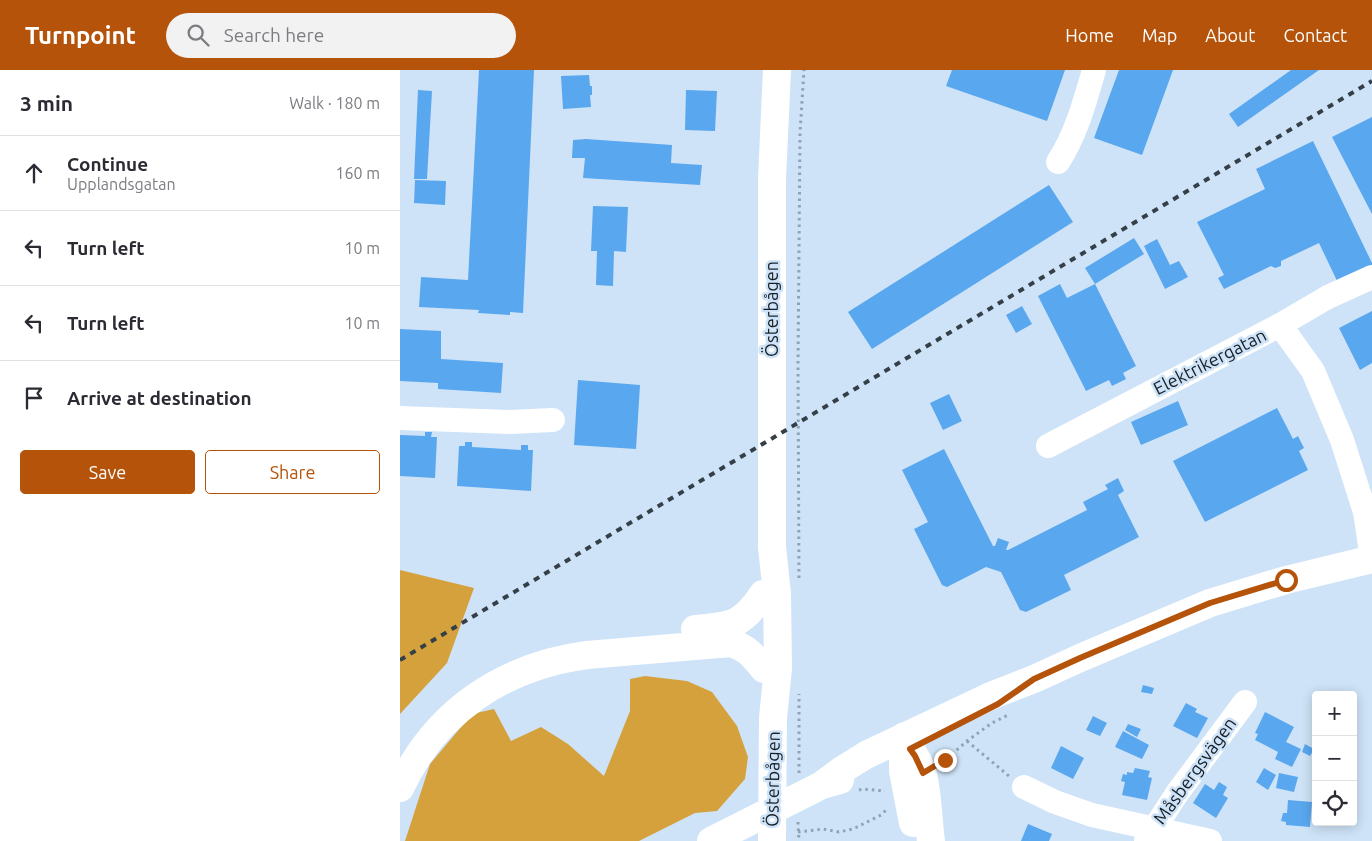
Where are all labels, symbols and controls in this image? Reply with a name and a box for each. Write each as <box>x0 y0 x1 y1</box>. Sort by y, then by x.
search box <box>166 13 516 58</box>
icon: search <box>184 21 212 49</box>
text: Turnpoint <box>25 22 136 49</box>
text: Search here <box>224 24 324 46</box>
text: Home <box>1065 25 1114 45</box>
text: Map <box>1142 25 1177 45</box>
text: About <box>1205 25 1255 45</box>
text: Contact <box>1283 25 1347 45</box>
text: 3 min <box>20 91 73 115</box>
text: Walk · 180 m <box>289 94 380 112</box>
text: Continue <box>67 153 148 175</box>
icon: ahead <box>20 159 48 187</box>
text: 160 m <box>335 164 380 182</box>
text: Upplandsgatan <box>67 175 176 193</box>
icon: left <box>20 234 48 262</box>
text: Turn left <box>67 237 145 259</box>
text: 10 m <box>344 239 380 257</box>
street label: Österbågen <box>761 261 781 357</box>
icon: left <box>20 309 48 337</box>
text: Turn left <box>67 312 145 334</box>
text: 10 m <box>344 314 380 332</box>
street label: Elektrikergatan <box>1150 324 1269 398</box>
icon: arrive <box>20 384 48 412</box>
text: Arrive at destination <box>67 387 252 409</box>
button: Save <box>20 450 195 494</box>
button: Share <box>205 450 380 494</box>
route start <box>1275 569 1298 592</box>
map controls <box>1312 691 1357 826</box>
button: + <box>1312 691 1357 736</box>
street label: Måsbergsvägen <box>1149 713 1240 828</box>
street label: Österbågen <box>761 731 783 827</box>
button: − <box>1312 736 1357 781</box>
route end <box>934 749 957 772</box>
button: locate <box>1312 781 1357 826</box>

